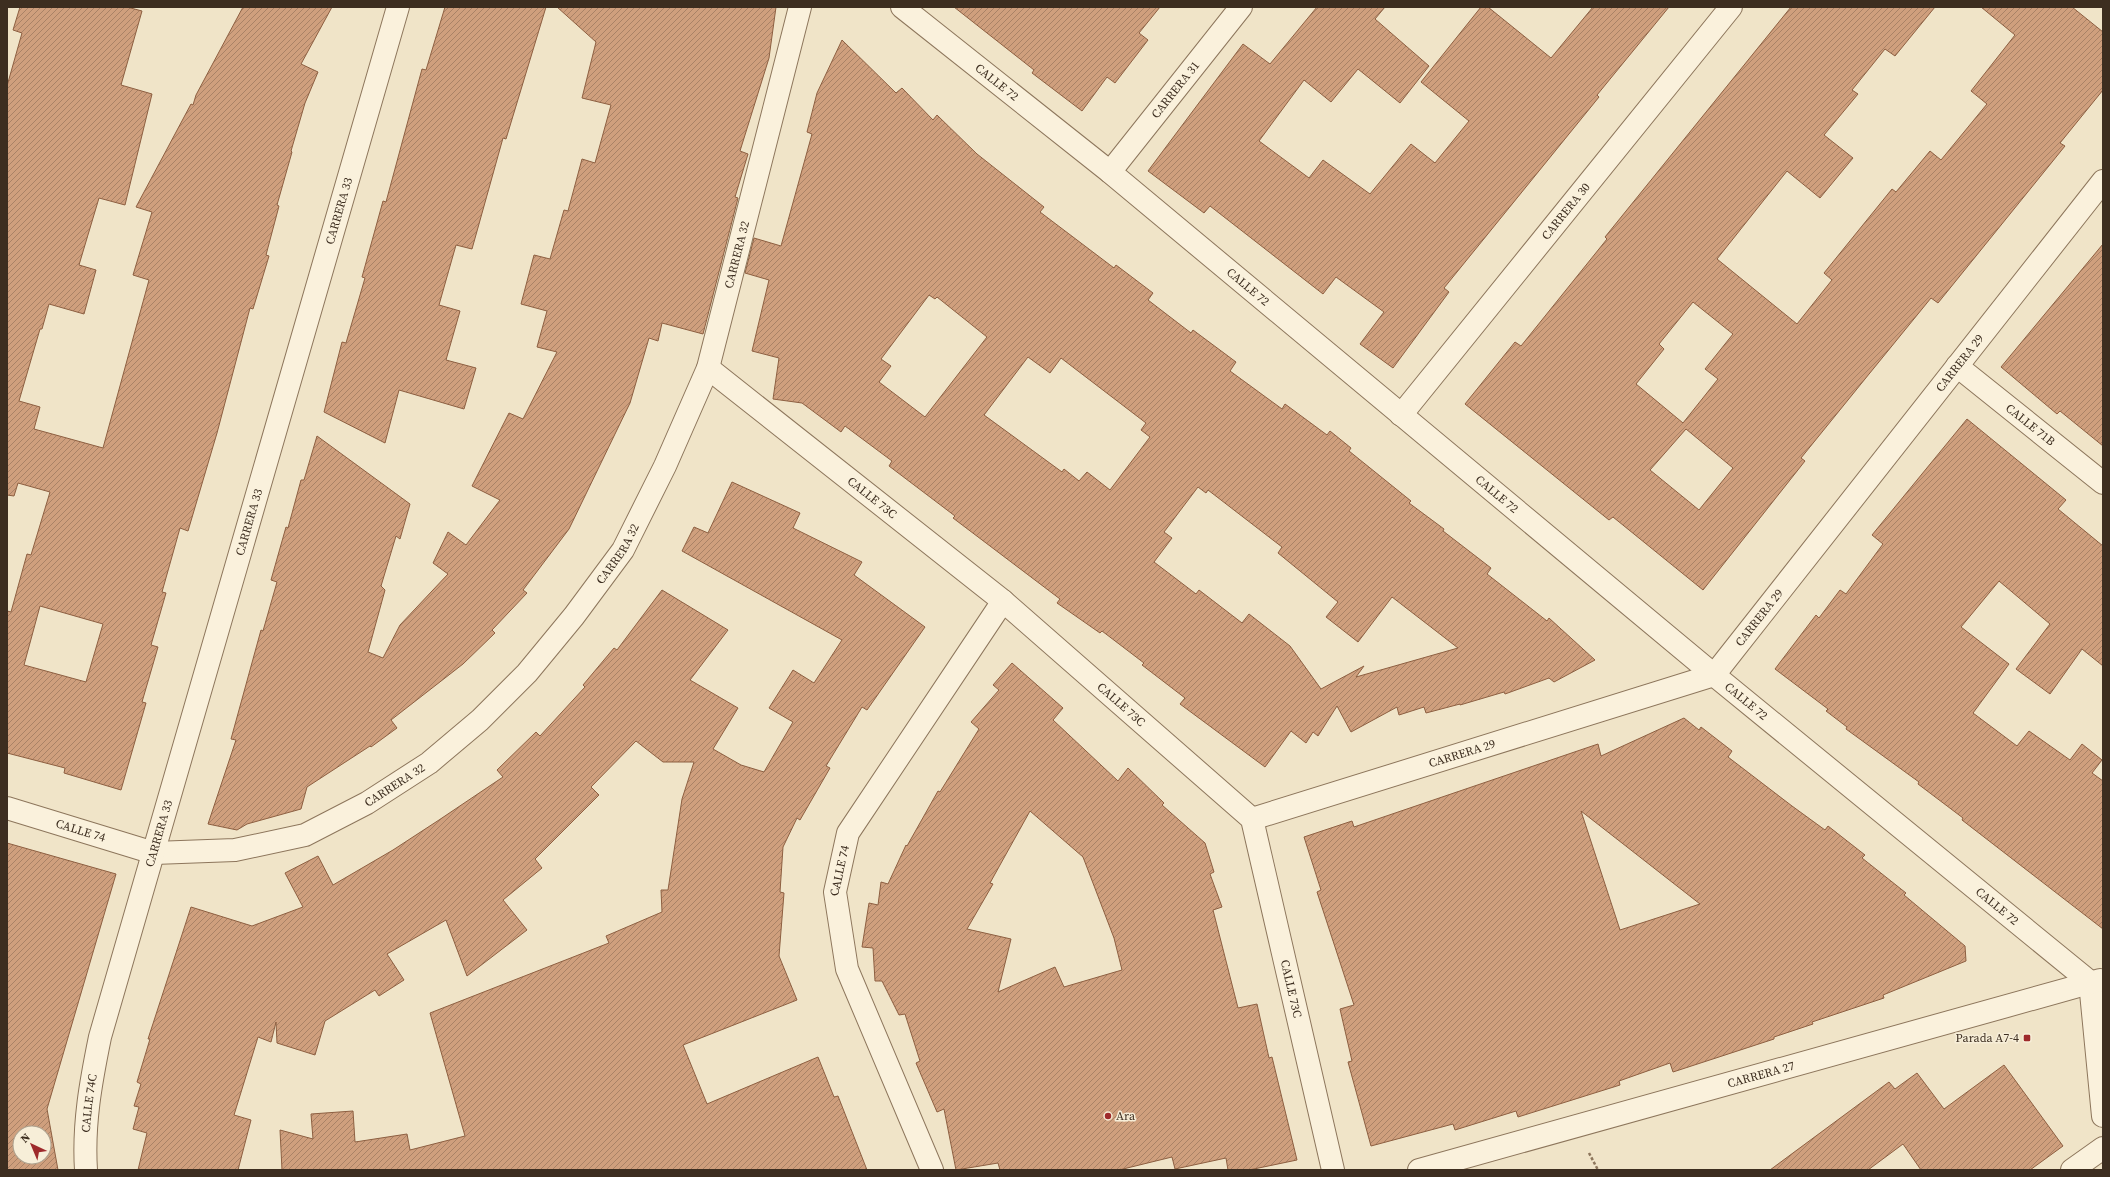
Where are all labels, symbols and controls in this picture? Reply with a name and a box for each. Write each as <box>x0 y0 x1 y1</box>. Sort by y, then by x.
street label: CARRERA 31 <box>1148 58 1203 122</box>
street label: CALLE 72 <box>972 60 1022 104</box>
street label: CARRERA 33 <box>322 176 356 246</box>
street label: CARRERA 30 <box>1538 179 1594 243</box>
street label: CARRERA 32 <box>721 219 753 290</box>
street label: CALLE 72 <box>1223 264 1273 309</box>
street label: CARRERA 29 <box>1932 331 1987 395</box>
street label: CALLE 71B <box>2002 400 2059 450</box>
street label: CALLE 72 <box>1472 472 1522 517</box>
street label: CALLE 73C <box>844 473 900 522</box>
street label: CARRERA 33 <box>232 487 266 558</box>
street label: CARRERA 32 <box>592 521 643 587</box>
street label: CARRERA 29 <box>1732 586 1787 650</box>
street label: CALLE 73C <box>1094 679 1149 730</box>
street label: CALLE 72 <box>1721 679 1771 724</box>
street label: CARRERA 29 <box>1427 736 1497 771</box>
street label: CARRERA 32 <box>361 760 428 811</box>
street label: CARRERA 33 <box>142 798 176 869</box>
street label: CALLE 74 <box>54 815 108 846</box>
street label: CALLE 74 <box>826 844 853 897</box>
street label: CALLE 72 <box>1972 884 2022 929</box>
street label: CALLE 73C <box>1277 958 1306 1020</box>
place label: Parada A7-4 <box>1956 1030 2019 1046</box>
marker: Parada A7-4 <box>2022 1033 2032 1043</box>
street label: CARRERA 27 <box>1726 1058 1796 1092</box>
street label: CALLE 74C <box>78 1072 101 1133</box>
place label: Ara <box>1116 1108 1136 1124</box>
marker: Ara <box>1103 1111 1113 1121</box>
north arrow <box>12 1125 52 1165</box>
text: N <box>17 1130 33 1146</box>

